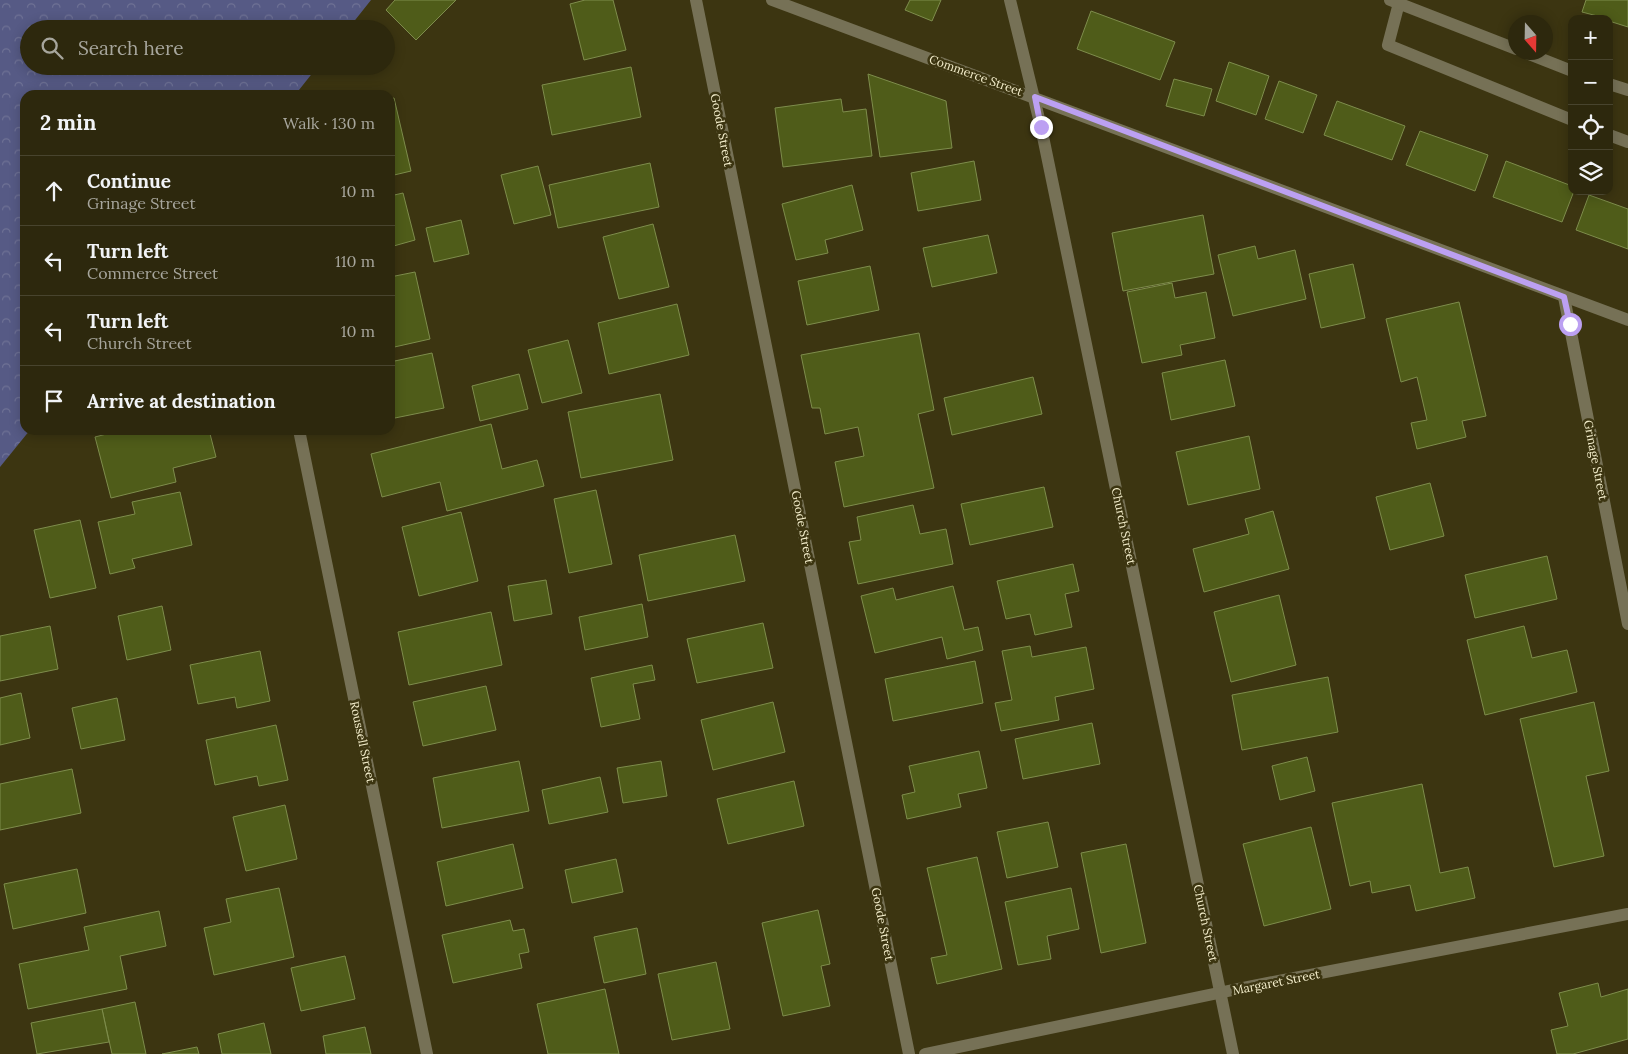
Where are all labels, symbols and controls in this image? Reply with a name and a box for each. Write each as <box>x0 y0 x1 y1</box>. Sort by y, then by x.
north arrow <box>1508 15 1553 60</box>
map controls <box>1568 15 1613 195</box>
button: + <box>1568 15 1613 60</box>
search box <box>20 20 395 75</box>
icon: search <box>38 34 66 62</box>
text: Search here <box>78 36 184 60</box>
street label: Commerce Street <box>927 51 1025 99</box>
button: − <box>1568 60 1613 105</box>
street label: Goode Street <box>708 92 736 168</box>
button: locate <box>1568 105 1613 150</box>
text: 2 min <box>40 109 96 136</box>
text: Walk · 130 m <box>283 113 375 133</box>
route end <box>1030 116 1053 139</box>
button: layers <box>1568 150 1613 195</box>
text: Continue <box>87 169 171 193</box>
icon: ahead <box>40 177 68 205</box>
text: 10 m <box>341 181 375 201</box>
text: Grinage Street <box>87 193 196 213</box>
text: Turn left <box>87 239 168 263</box>
icon: left <box>40 247 68 275</box>
text: 110 m <box>335 251 375 271</box>
text: Commerce Street <box>87 263 218 283</box>
text: Turn left <box>87 309 168 333</box>
route start <box>1559 313 1582 336</box>
icon: left <box>40 317 68 345</box>
text: 10 m <box>341 321 375 341</box>
text: Church Street <box>87 333 192 353</box>
icon: arrive <box>40 387 68 415</box>
text: Arrive at destination <box>87 389 276 413</box>
street label: Grinage Street <box>1581 419 1611 502</box>
street label: Church Street <box>1108 486 1140 566</box>
street label: Goode Street <box>789 489 817 565</box>
street label: Roussell Street <box>347 700 379 784</box>
street label: Church Street <box>1190 883 1222 963</box>
street label: Goode Street <box>869 886 897 962</box>
street label: Margaret Street <box>1231 966 1321 998</box>

